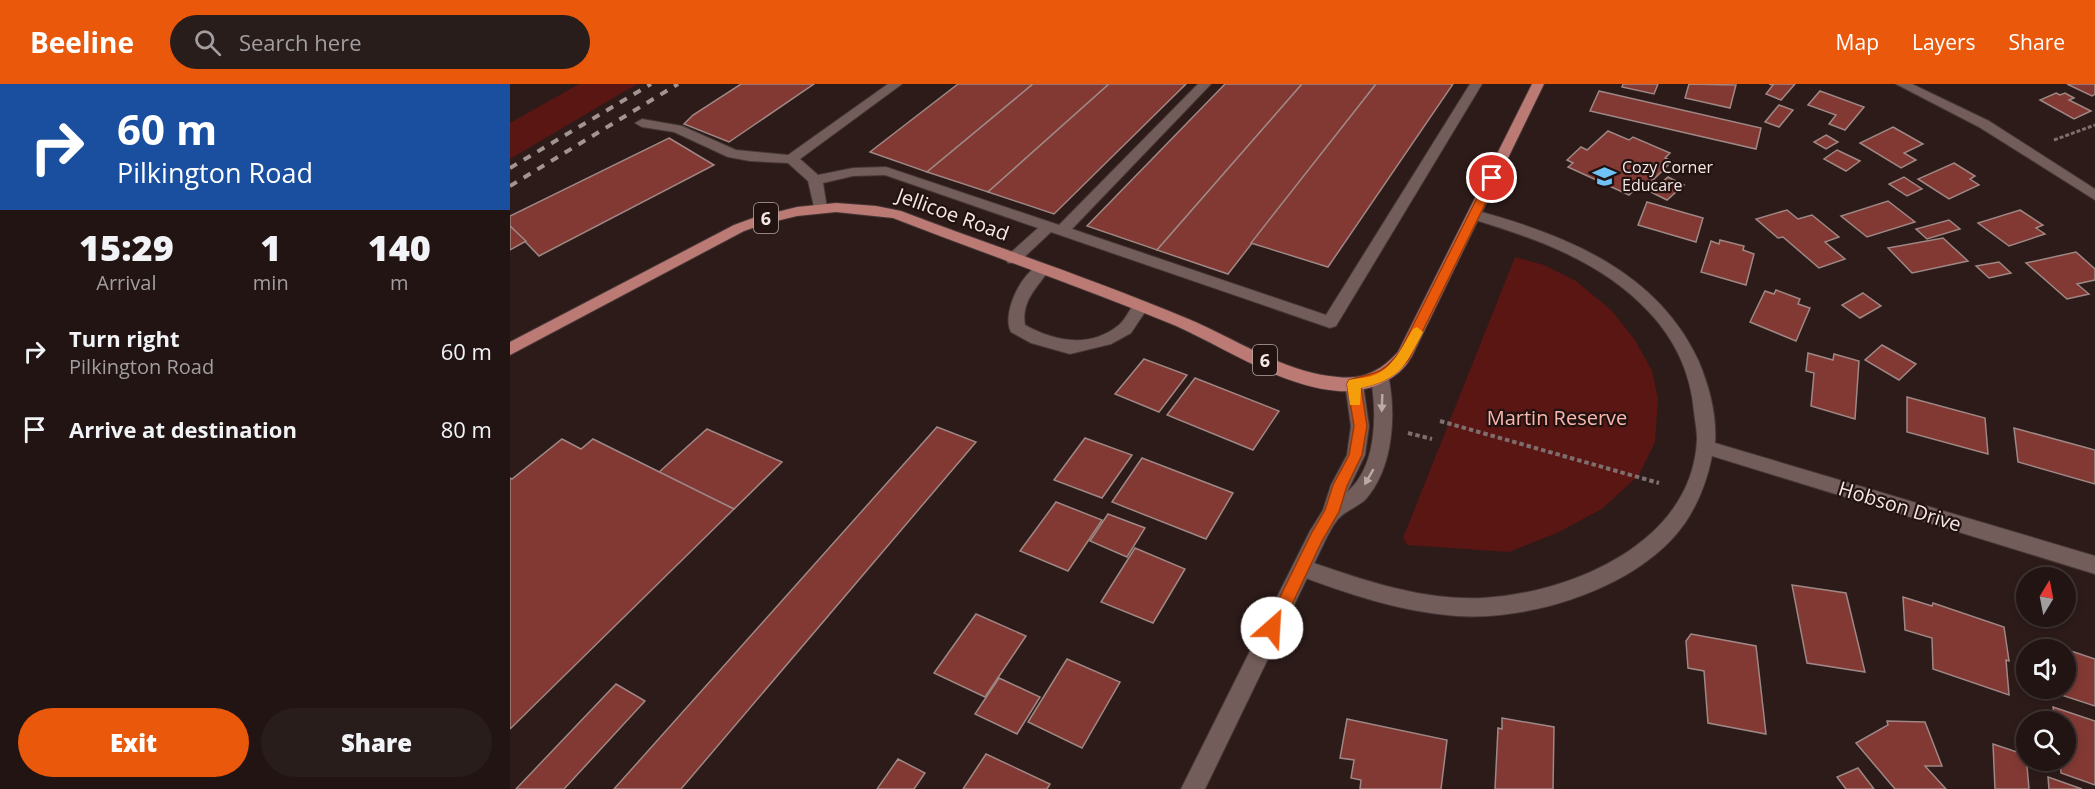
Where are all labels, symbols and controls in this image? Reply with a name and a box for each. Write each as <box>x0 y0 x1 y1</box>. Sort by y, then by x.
search box <box>170 15 590 69</box>
text: Beeline <box>30 23 134 61</box>
icon: search <box>191 26 224 59</box>
text: Search here <box>239 27 362 57</box>
text: Map <box>1836 28 1879 56</box>
text: Layers <box>1912 28 1976 56</box>
text: Share <box>2009 28 2065 56</box>
text: 60 m <box>117 100 217 157</box>
icon: right <box>18 108 96 186</box>
pin <box>1466 152 1517 203</box>
text: Pilkington Road <box>117 154 313 191</box>
place label: Cozy Corner Educare <box>1622 156 1713 196</box>
icon: arrive <box>1475 161 1508 194</box>
school or university icon: Cozy Corner Educare <box>1591 163 1617 189</box>
street label: Jellicoe Road <box>891 181 1013 247</box>
road number: 6 <box>754 203 778 233</box>
text: 15:29 <box>79 223 174 272</box>
text: 1 <box>260 223 281 272</box>
text: 140 <box>368 223 431 272</box>
text: Arrival <box>96 269 157 296</box>
text: min <box>253 269 289 296</box>
text: m <box>390 269 409 296</box>
text: Turn right <box>69 323 180 353</box>
icon: right <box>18 335 51 368</box>
text: 60 m <box>441 336 492 366</box>
road number: 6 <box>1253 345 1277 375</box>
text: Pilkington Road <box>69 353 214 380</box>
one-way arrow <box>1378 393 1387 412</box>
park label: Martin Reserve <box>1487 404 1627 431</box>
icon: arrive <box>18 413 51 446</box>
text: Arrive at destination <box>69 414 297 444</box>
text: 80 m <box>441 414 492 444</box>
one-way arrow <box>1363 469 1374 485</box>
street label: Hobson Drive <box>1835 475 1965 537</box>
north arrow <box>2016 567 2076 627</box>
map controls <box>2016 567 2076 771</box>
position arrow <box>1240 596 1304 660</box>
button: sound <box>2016 639 2076 699</box>
button: Exit <box>18 708 249 777</box>
button: Share <box>261 708 492 777</box>
button: search <box>2016 711 2076 771</box>

